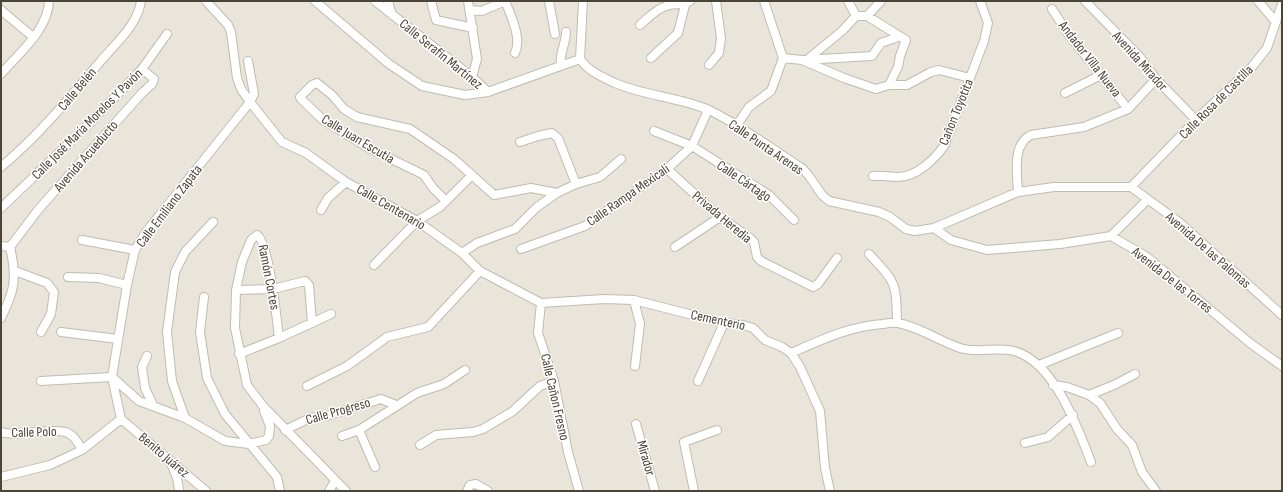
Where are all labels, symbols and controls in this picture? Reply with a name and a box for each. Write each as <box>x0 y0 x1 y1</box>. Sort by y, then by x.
street label: Calle Serafín Martínez <box>396 15 486 93</box>
street label: Andador Villa Nueva <box>1054 17 1125 101</box>
street label: Avenida Mirador <box>1108 27 1171 94</box>
street label: Calle Rosa de Castilla <box>1175 61 1257 143</box>
street label: Calle Belén <box>54 64 100 114</box>
street label: Calle José María Morelos Y Pavón <box>28 65 146 183</box>
street label: Cañon Toyotita <box>935 76 977 148</box>
street label: Calle Juan Escutia <box>319 111 397 167</box>
street label: Calle Punta Arenas <box>725 116 807 178</box>
street label: Avenida Acueducto <box>50 117 122 196</box>
street label: Calle Cártago <box>714 157 775 206</box>
street label: Calle Rampa Mexicali <box>583 160 673 230</box>
street label: Calle Emiliano Zapata <box>132 161 206 251</box>
street label: Calle Centenario <box>353 180 429 234</box>
street label: Privada Heredia <box>689 187 755 247</box>
street label: Avenida De las Palomas <box>1161 208 1254 292</box>
street label: Ramón Cortes <box>254 243 284 311</box>
street label: Avenida De las Torres <box>1127 243 1216 317</box>
street label: Cementerio <box>689 306 747 334</box>
street label: Calle Cañon Fresno <box>537 352 573 442</box>
street label: Calle Progreso <box>304 394 372 428</box>
street label: Calle Polo <box>11 423 57 441</box>
street label: Benito Juárez <box>135 429 193 481</box>
street label: Mirador <box>633 438 659 478</box>

